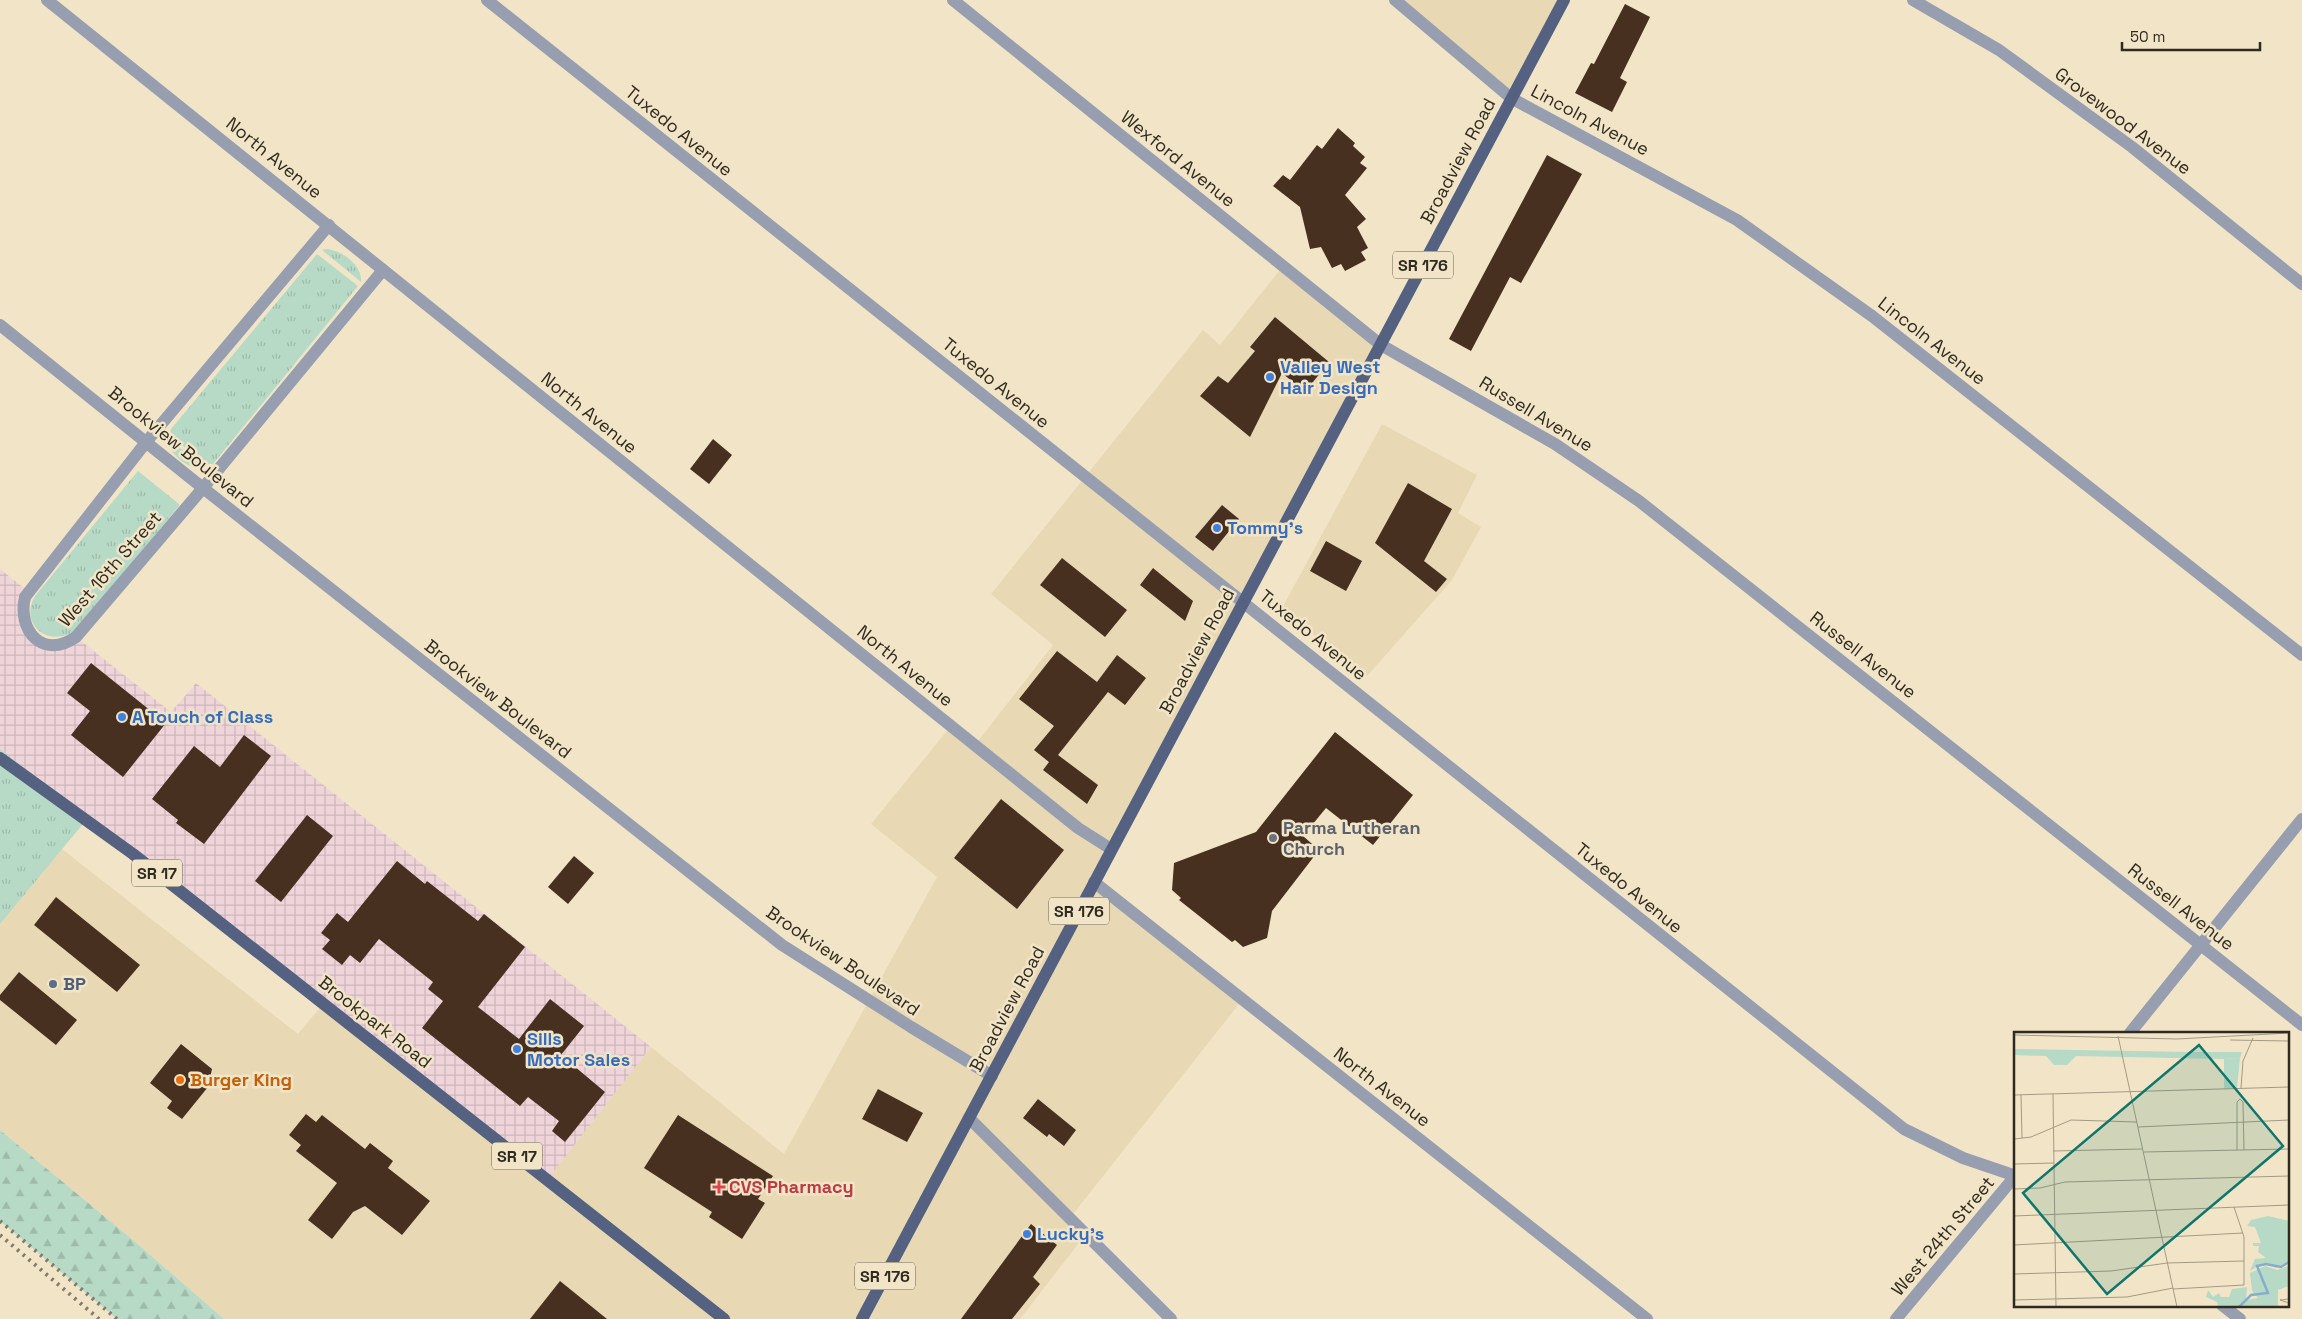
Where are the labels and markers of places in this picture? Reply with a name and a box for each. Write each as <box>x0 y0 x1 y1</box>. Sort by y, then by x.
place label: Valley West Hair Design <box>1280 355 1380 399</box>
marker: Valley West Hair Design <box>1264 371 1276 383</box>
place label: Tommy's <box>1227 516 1303 539</box>
marker: Tommy's <box>1211 522 1223 534</box>
place label: A Touch of Class <box>132 705 273 728</box>
marker: A Touch of Class <box>116 711 128 723</box>
place label: Parma Lutheran Church <box>1283 816 1421 860</box>
marker: Parma Lutheran Church <box>1267 832 1279 844</box>
place label: BP <box>63 972 86 995</box>
marker: BP <box>47 978 59 990</box>
place label: Sills Motor Sales <box>527 1027 630 1071</box>
marker: Sills Motor Sales <box>511 1043 523 1055</box>
place label: Burger King <box>190 1068 292 1091</box>
marker: Burger King <box>174 1074 186 1086</box>
place label: CVS Pharmacy <box>729 1175 854 1198</box>
marker: CVS Pharmacy <box>713 1181 725 1193</box>
place label: Lucky's <box>1037 1222 1104 1245</box>
marker: Lucky's <box>1021 1228 1033 1240</box>

